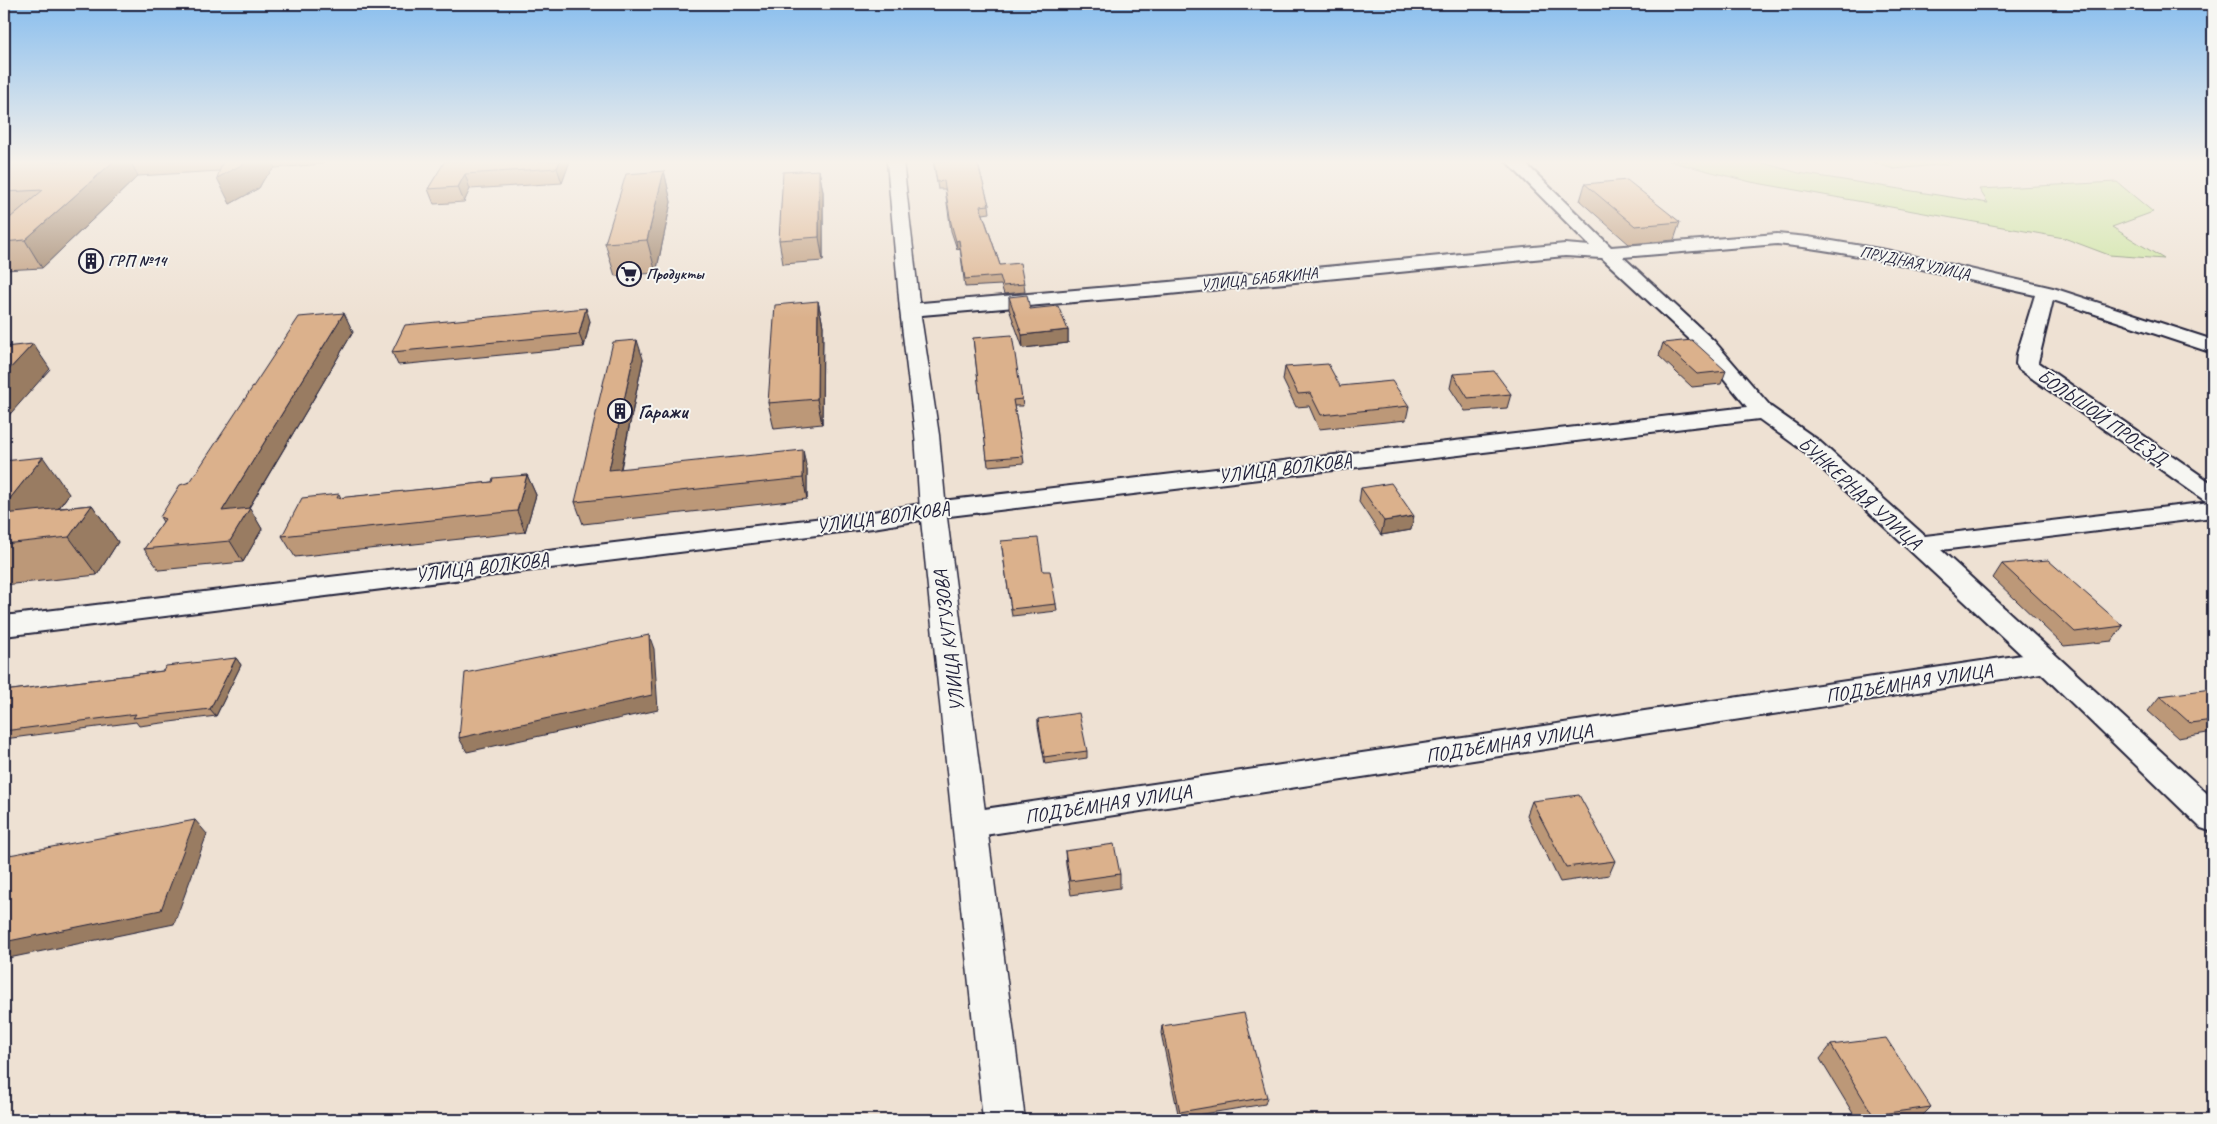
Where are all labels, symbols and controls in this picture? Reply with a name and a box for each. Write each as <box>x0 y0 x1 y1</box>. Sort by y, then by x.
street label: ПРУДНАЯ УЛИЦА <box>1858 242 1973 285</box>
building icon: ГРП №14 <box>78 248 104 274</box>
place label: ГРП №14 <box>108 251 168 271</box>
supermarket icon: Продукты <box>616 261 642 287</box>
street label: УЛИЦА БАБЯКИНА <box>1200 263 1319 295</box>
place label: Продукты <box>646 264 705 284</box>
street label: БОЛЬШОЙ ПРОЕЗД <box>2033 363 2173 472</box>
building icon: Гаражи <box>607 398 633 424</box>
place label: Гаражи <box>638 399 690 424</box>
street label: БУНКЕРНАЯ УЛИЦА <box>1793 431 1927 555</box>
street label: УЛИЦА ВОЛКОВА <box>1217 447 1354 489</box>
street label: УЛИЦА ВОЛКОВА <box>815 495 952 539</box>
street label: УЛИЦА ВОЛКОВА <box>414 546 551 588</box>
street label: УЛИЦА КУТУЗОВА <box>928 568 970 713</box>
street label: ПОДЪЁМНАЯ УЛИЦА <box>1824 657 1995 709</box>
street label: ПОДЪЁМНАЯ УЛИЦА <box>1424 717 1595 769</box>
street label: ПОДЪЁМНАЯ УЛИЦА <box>1023 778 1194 830</box>

